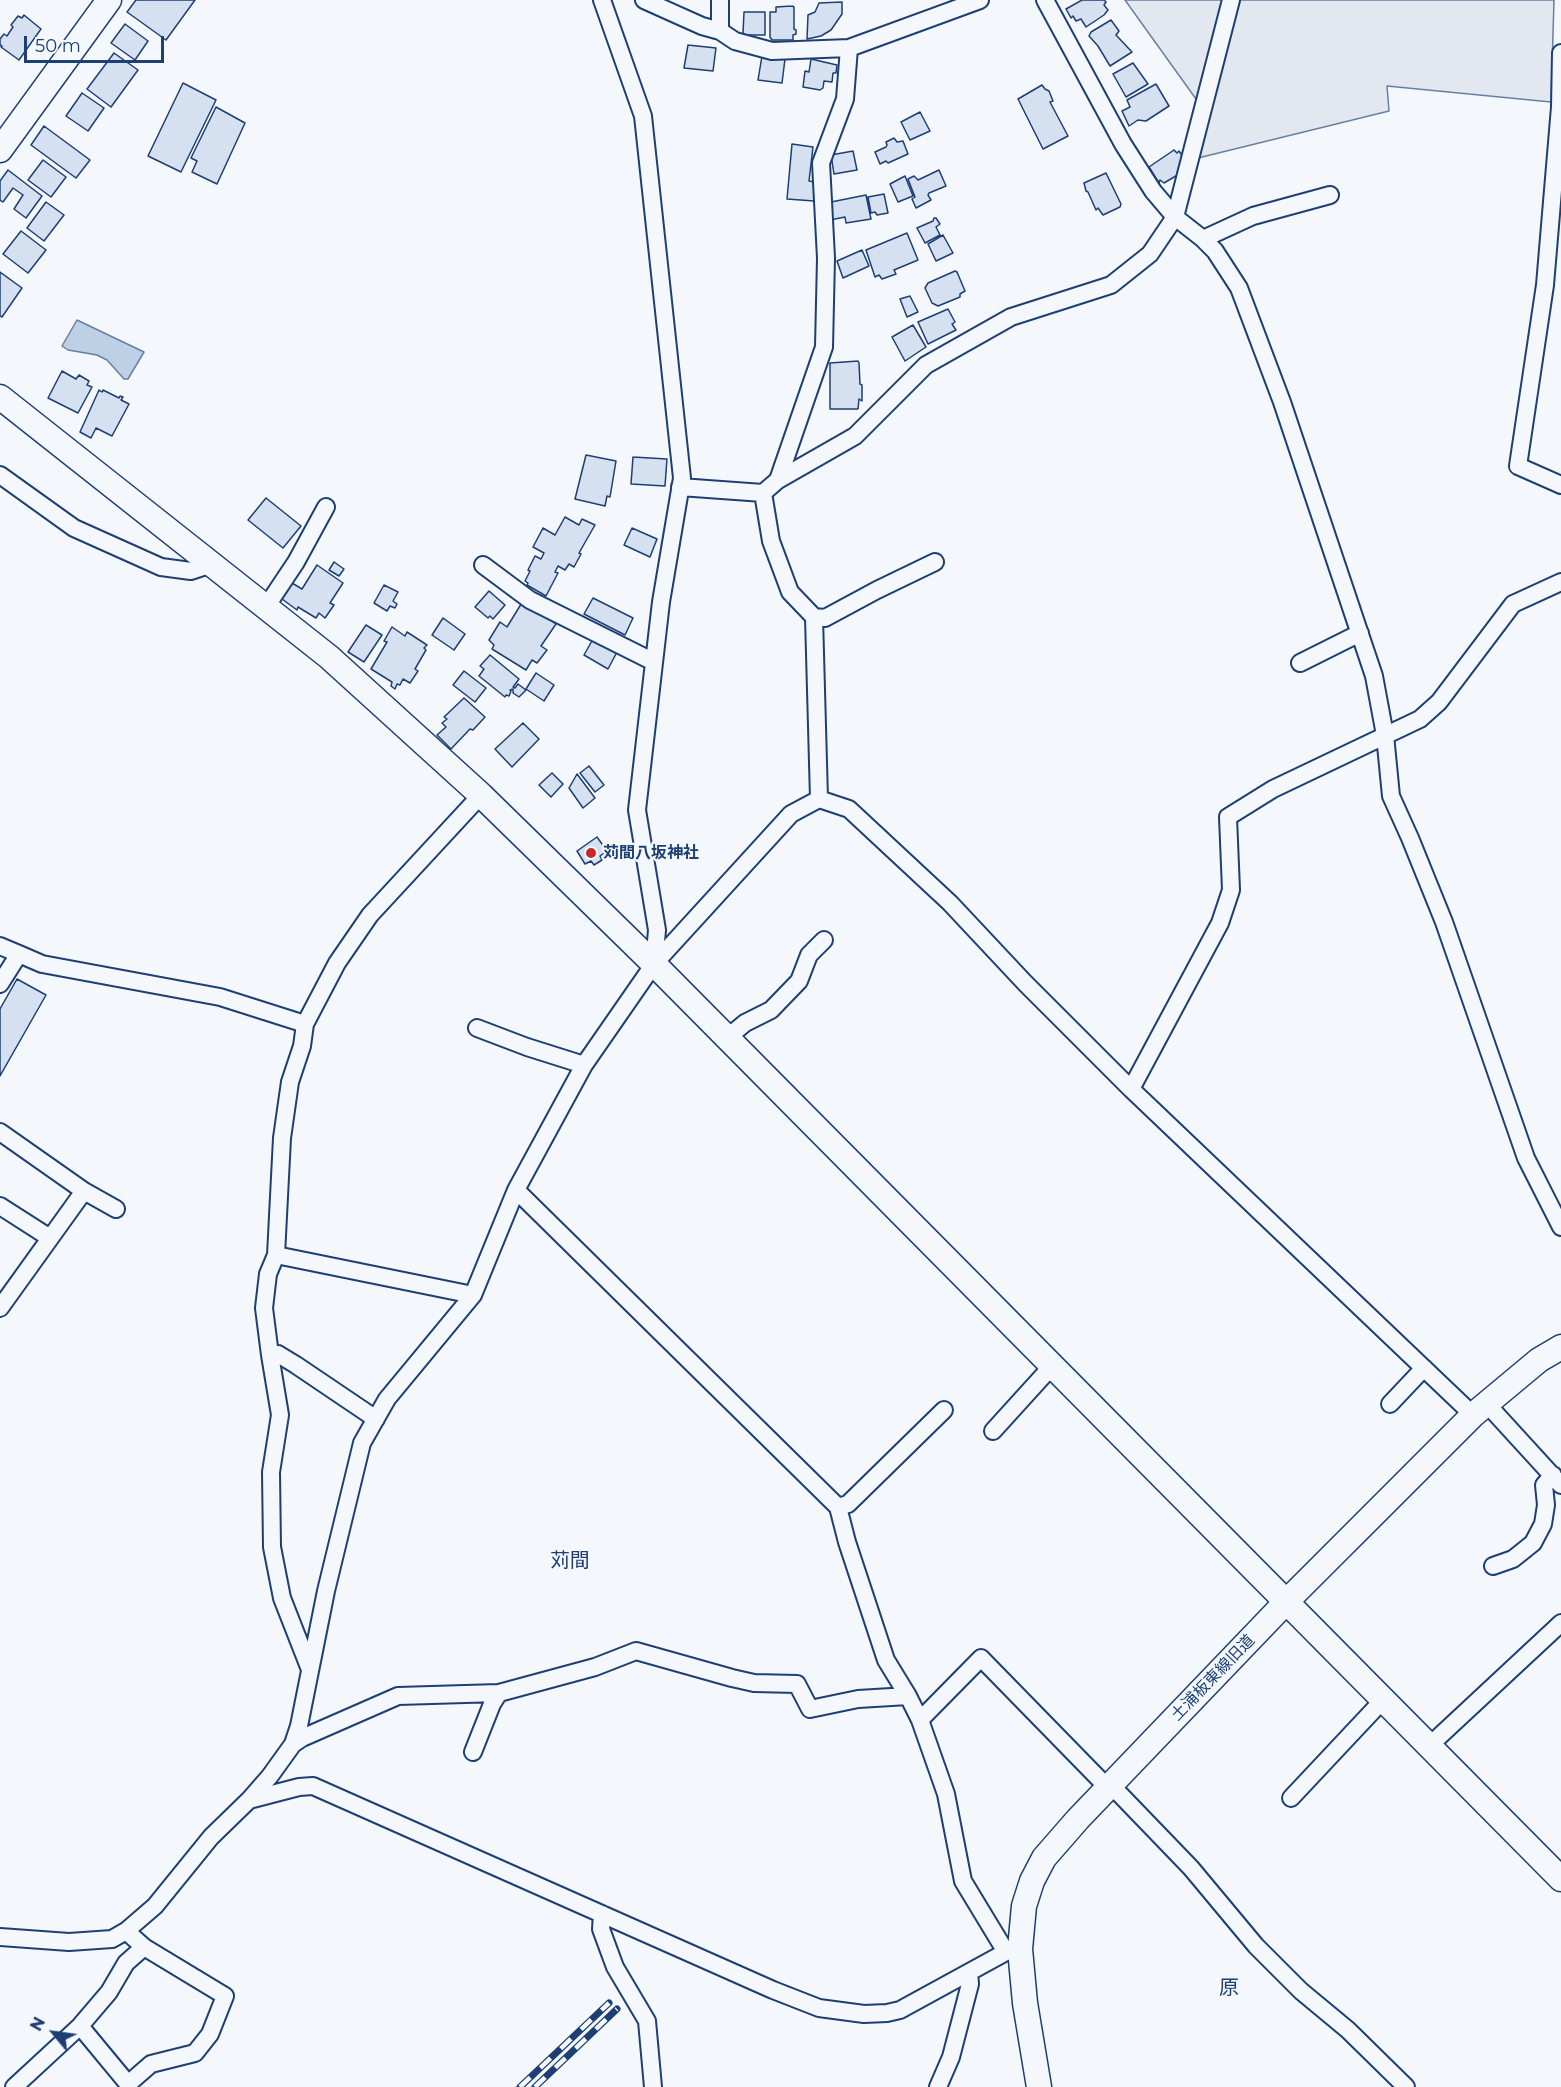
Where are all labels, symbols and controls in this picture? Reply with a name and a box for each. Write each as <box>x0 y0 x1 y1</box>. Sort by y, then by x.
scale bar <box>27 24 166 62</box>
text: 50 m <box>35 35 81 57</box>
place label: 苅間八坂神社 <box>603 843 699 863</box>
marker: 苅間八坂神社 <box>584 846 598 860</box>
district label: 苅間 <box>550 1549 590 1573</box>
street label: 土浦板東線旧道 <box>1167 1631 1259 1725</box>
district label: 原 <box>1219 1976 1239 2000</box>
north arrow <box>24 2003 84 2063</box>
text: N <box>26 2014 49 2034</box>

